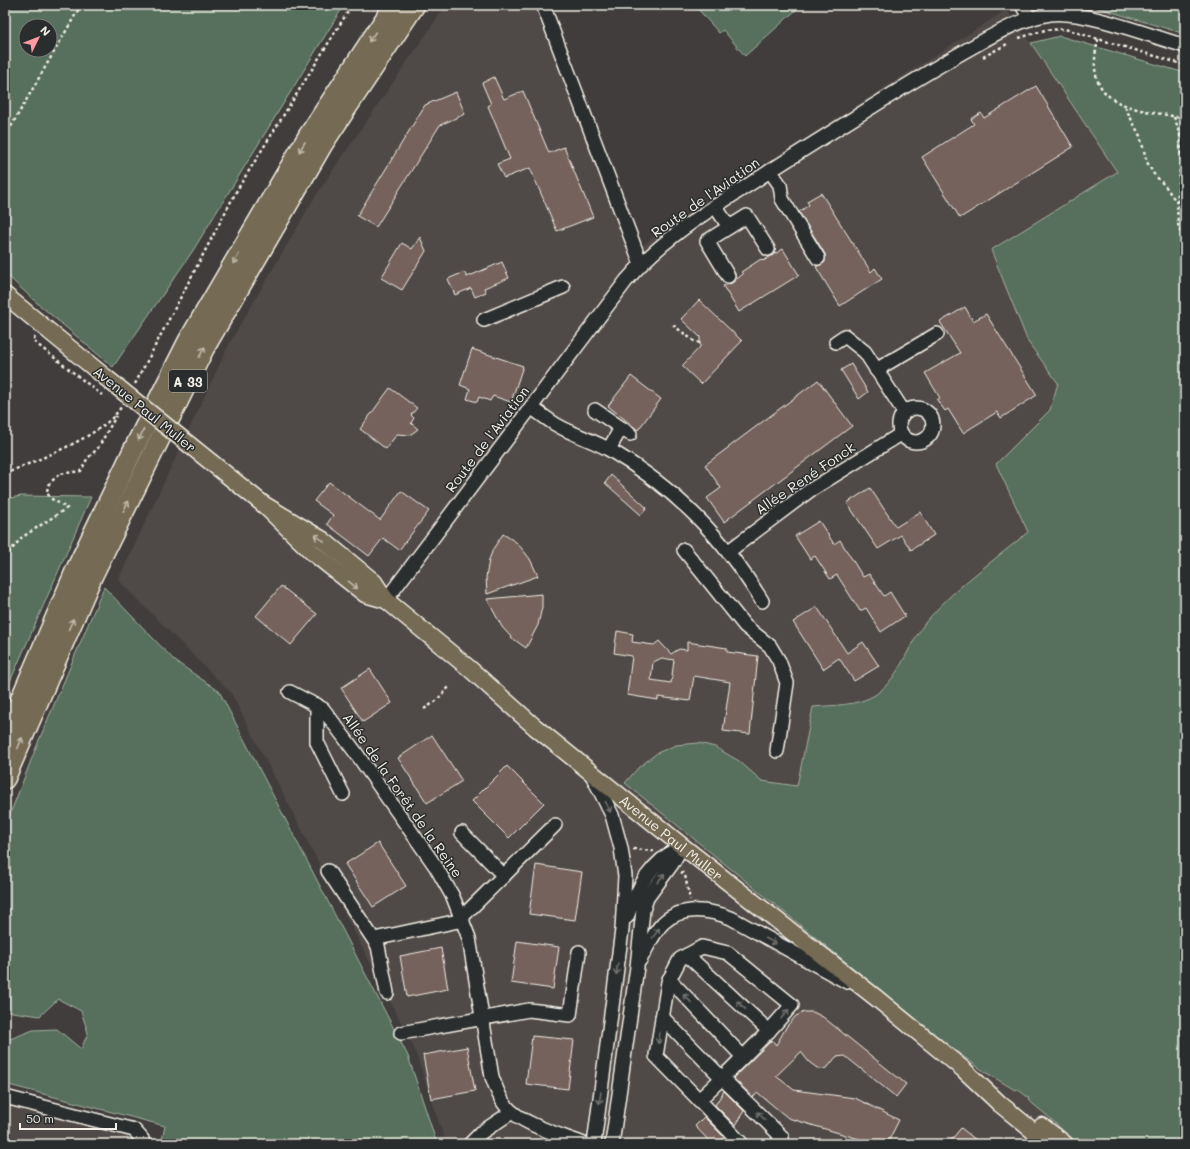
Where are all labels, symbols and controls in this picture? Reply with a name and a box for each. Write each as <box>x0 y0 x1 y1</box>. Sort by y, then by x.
north arrow <box>18 18 58 58</box>
text: N <box>37 23 54 39</box>
one-way arrow <box>367 31 375 43</box>
one-way arrow <box>297 141 305 153</box>
street label: Route de l'Aviation <box>647 152 763 242</box>
one-way arrow <box>232 253 240 265</box>
one-way arrow <box>199 346 207 358</box>
street label: Avenue Paul Muller <box>90 362 200 456</box>
road number: A 33 <box>169 370 207 392</box>
street label: Route de l'Aviation <box>441 382 533 496</box>
one-way arrow <box>136 428 144 440</box>
street label: Allée René Fonck <box>751 438 859 518</box>
one-way arrow <box>123 500 130 512</box>
one-way arrow <box>314 534 325 542</box>
one-way arrow <box>348 580 359 589</box>
one-way arrow <box>68 618 75 630</box>
street label: Allée de la Forêt de la Reine <box>339 709 467 881</box>
one-way arrow <box>17 738 24 750</box>
street label: Avenue Paul Muller <box>616 790 727 884</box>
one-way arrow <box>605 801 612 813</box>
one-way arrow <box>657 872 666 883</box>
one-way arrow <box>652 928 660 939</box>
one-way arrow <box>764 938 776 945</box>
one-way arrow <box>613 962 621 975</box>
one-way arrow <box>683 993 692 1003</box>
one-way arrow <box>736 1000 746 1010</box>
one-way arrow <box>780 1008 789 1019</box>
one-way arrow <box>655 1031 663 1044</box>
one-way arrow <box>596 1091 604 1104</box>
scale bar <box>20 1105 116 1131</box>
text: 50 m <box>26 1110 54 1126</box>
one-way arrow <box>756 1111 766 1121</box>

